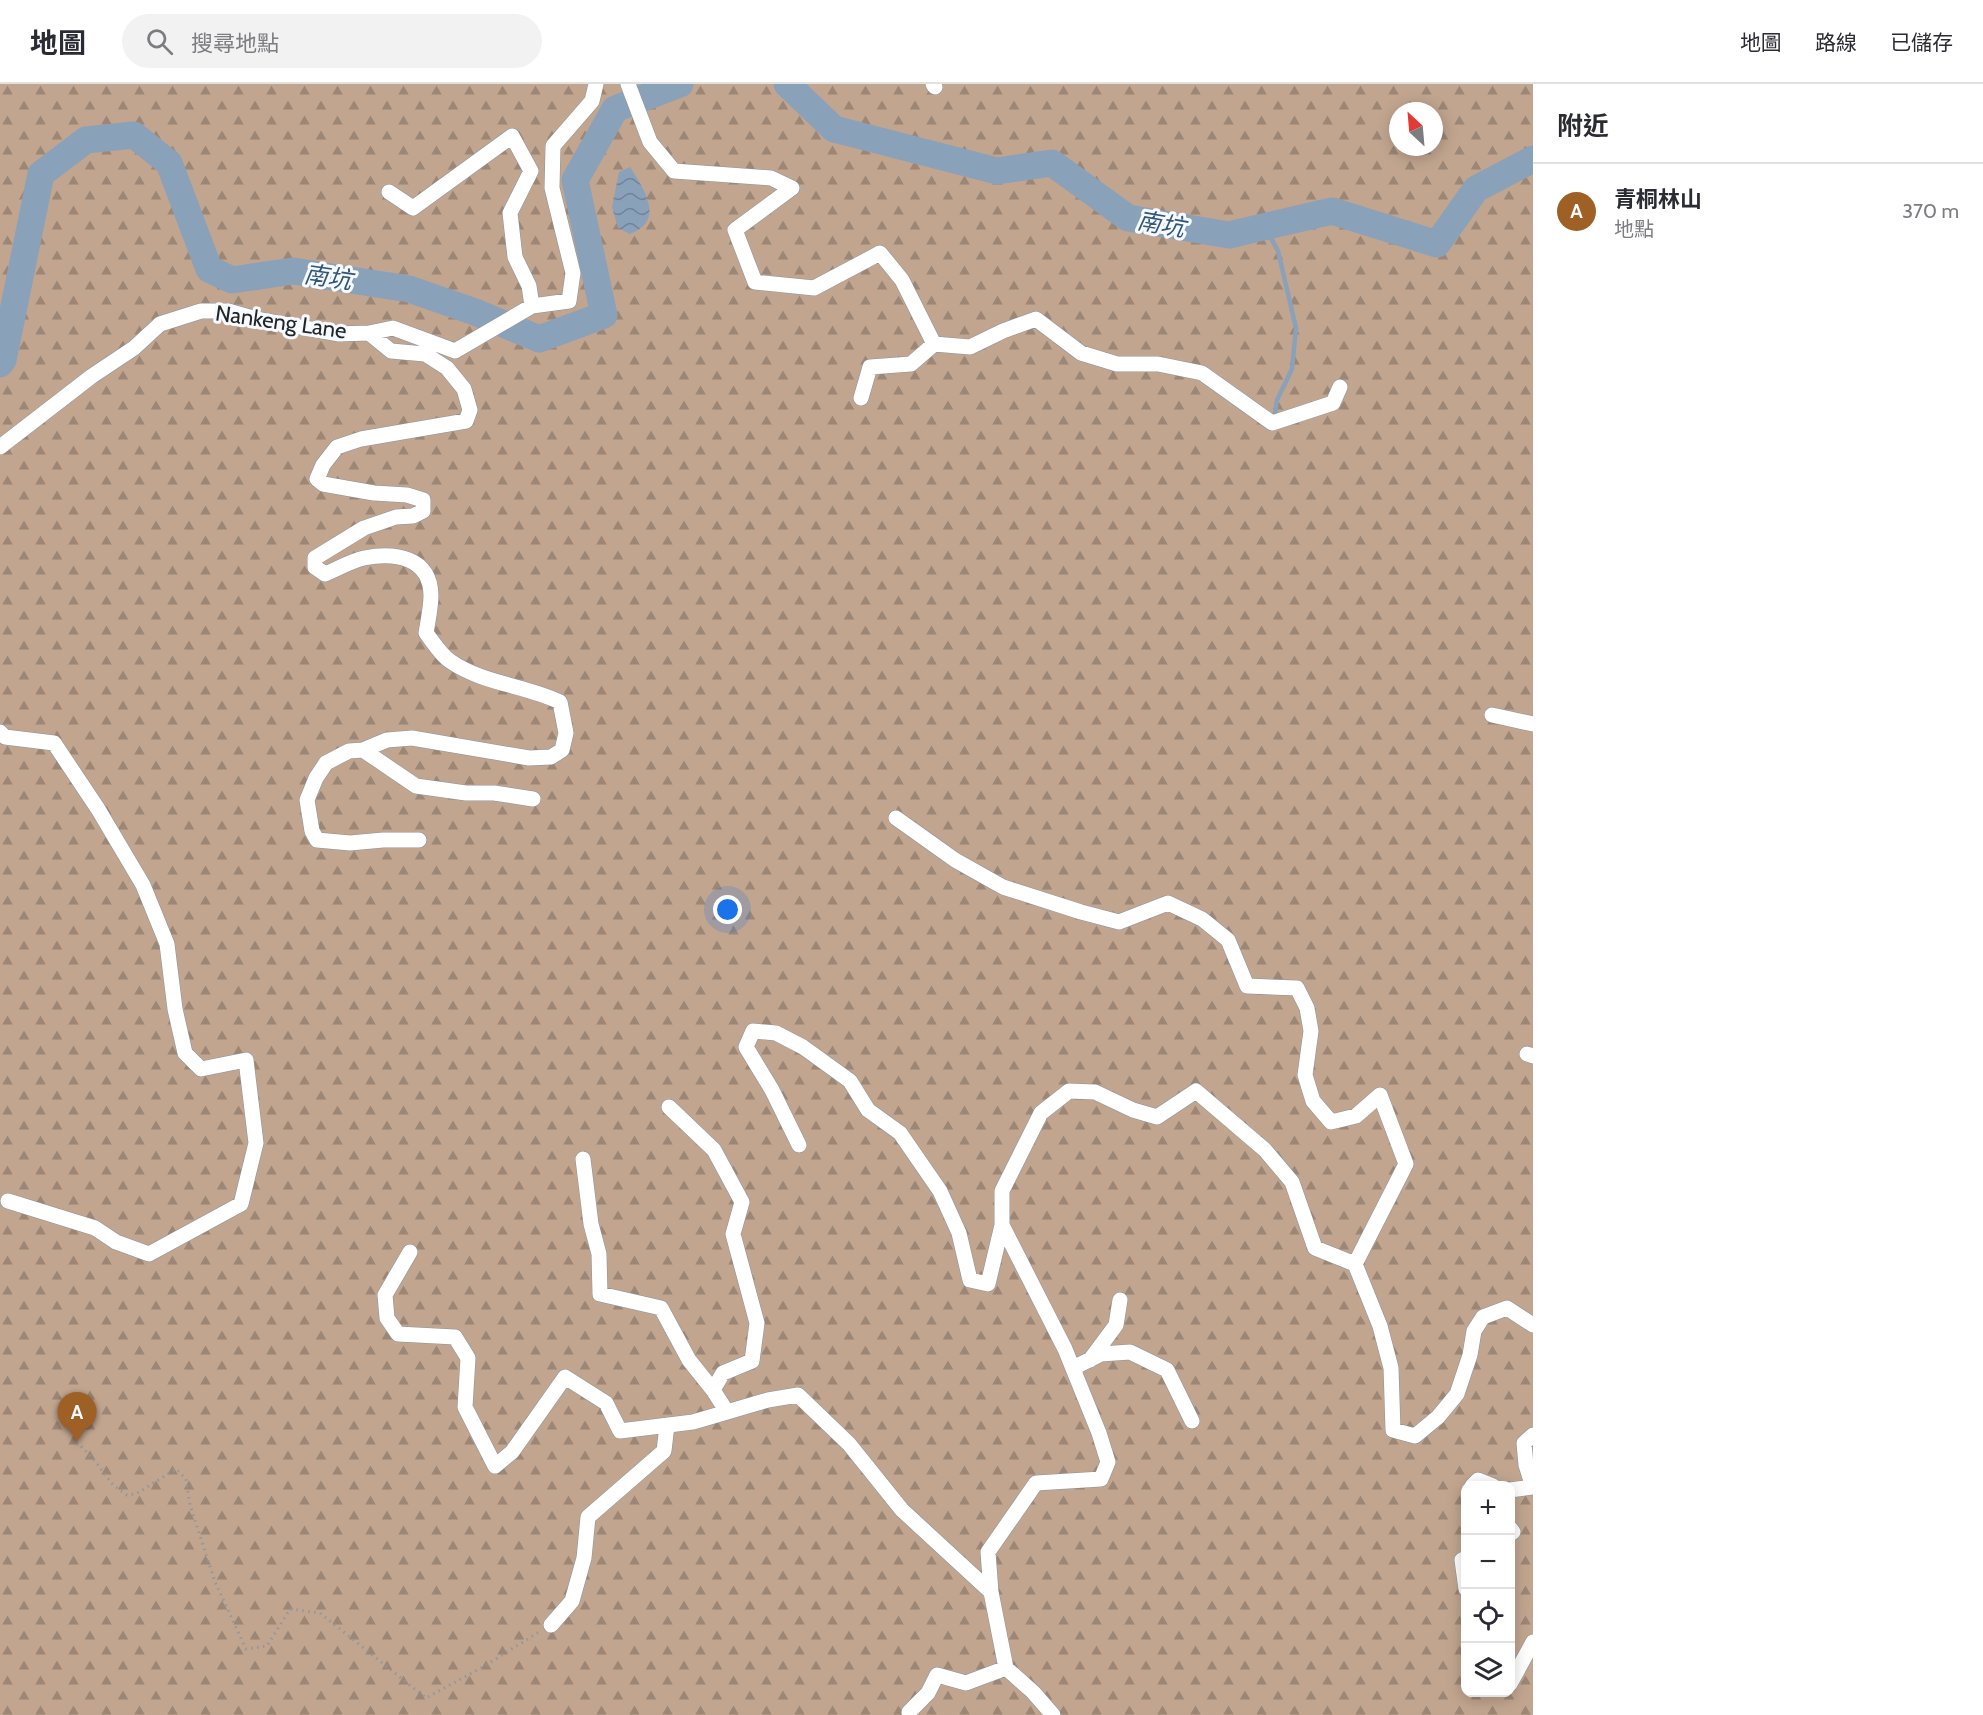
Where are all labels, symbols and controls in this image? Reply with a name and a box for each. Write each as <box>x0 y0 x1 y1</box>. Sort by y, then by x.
search box <box>122 14 542 68</box>
icon: search <box>143 25 176 58</box>
text: 地圖 <box>30 26 86 60</box>
text: 搜尋地點 <box>191 30 279 57</box>
text: 地圖 <box>1740 30 1782 55</box>
text: 路線 <box>1815 30 1857 55</box>
text: 已儲存 <box>1890 30 1953 55</box>
north arrow <box>1389 102 1443 156</box>
text: 附近 <box>1557 110 1609 142</box>
text: 青桐林山 <box>1614 186 1702 213</box>
text: A <box>1570 199 1583 223</box>
text: 370 m <box>1902 199 1959 223</box>
water label: 南坑 <box>1135 206 1190 243</box>
text: 地點 <box>1614 217 1654 241</box>
water label: 南坑 <box>302 259 357 295</box>
street label: Nankeng Lane <box>214 299 348 345</box>
your location <box>713 895 742 924</box>
pin: A <box>58 1392 97 1442</box>
map controls <box>1461 1481 1515 1697</box>
button: + <box>1461 1481 1515 1535</box>
button: − <box>1461 1535 1515 1589</box>
button: locate <box>1461 1589 1515 1643</box>
button: layers <box>1461 1643 1515 1697</box>

